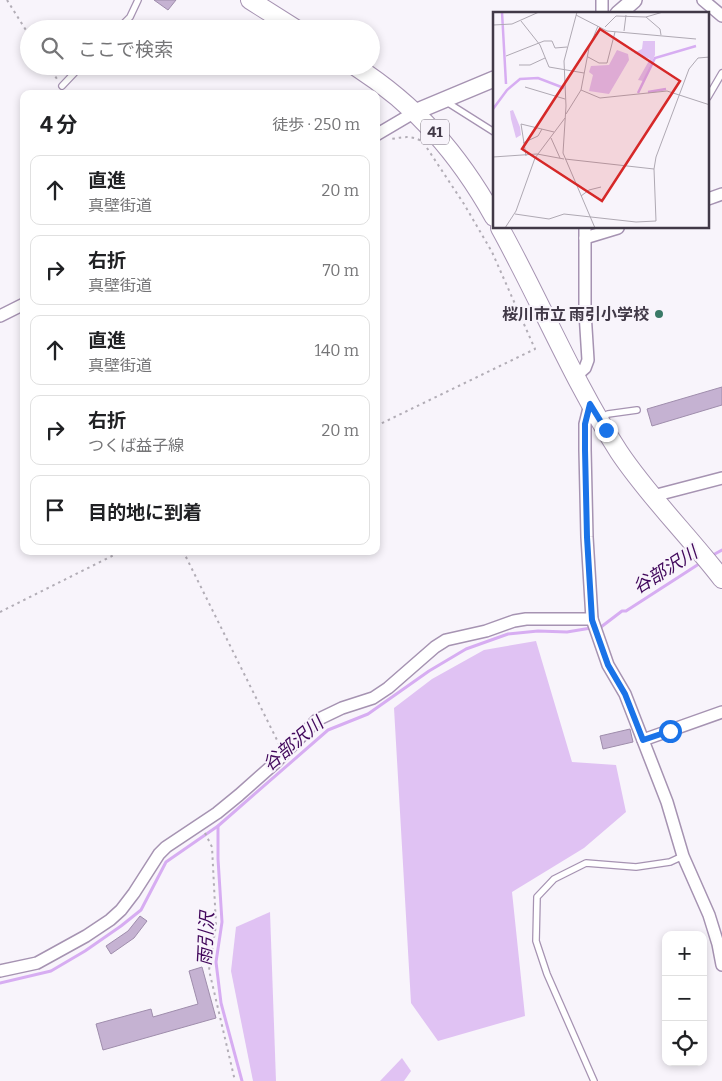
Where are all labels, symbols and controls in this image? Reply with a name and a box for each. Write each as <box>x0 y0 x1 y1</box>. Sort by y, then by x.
inset map <box>493 12 710 229</box>
search box <box>20 20 380 75</box>
icon: search <box>38 34 66 62</box>
text: ここで検索 <box>78 38 173 61</box>
text: 4 分 <box>40 112 78 138</box>
text: 徒歩 · 250 m <box>272 115 360 134</box>
road number: 41 <box>421 120 449 144</box>
text: 直進 <box>88 169 126 192</box>
icon: ahead <box>41 176 69 204</box>
text: 20 m <box>322 181 359 200</box>
text: 真壁街道 <box>88 196 152 215</box>
text: 右折 <box>88 249 126 272</box>
icon: right <box>41 256 69 284</box>
text: 70 m <box>323 261 359 280</box>
text: 真壁街道 <box>88 276 152 295</box>
place label: 桜川市立 雨引小学校 <box>502 305 649 324</box>
marker: 桜川市立 雨引小学校 <box>653 308 665 320</box>
text: 直進 <box>88 329 126 352</box>
icon: ahead <box>41 336 69 364</box>
text: 140 m <box>314 341 359 360</box>
text: 真壁街道 <box>88 356 152 375</box>
text: 右折 <box>88 409 126 432</box>
icon: right <box>41 416 69 444</box>
route end <box>595 419 618 442</box>
text: 20 m <box>322 421 359 440</box>
text: つくば益子線 <box>88 436 184 455</box>
icon: arrive <box>41 496 69 524</box>
text: 目的地に到着 <box>88 501 202 524</box>
water label: 谷部沢川 <box>629 541 703 598</box>
water label: 谷部沢川 <box>258 711 329 776</box>
route start <box>659 720 682 743</box>
water label: 雨引沢 <box>194 909 219 967</box>
map controls <box>662 931 707 1066</box>
button: + <box>662 931 707 976</box>
button: − <box>662 976 707 1021</box>
button: locate <box>662 1021 707 1066</box>

